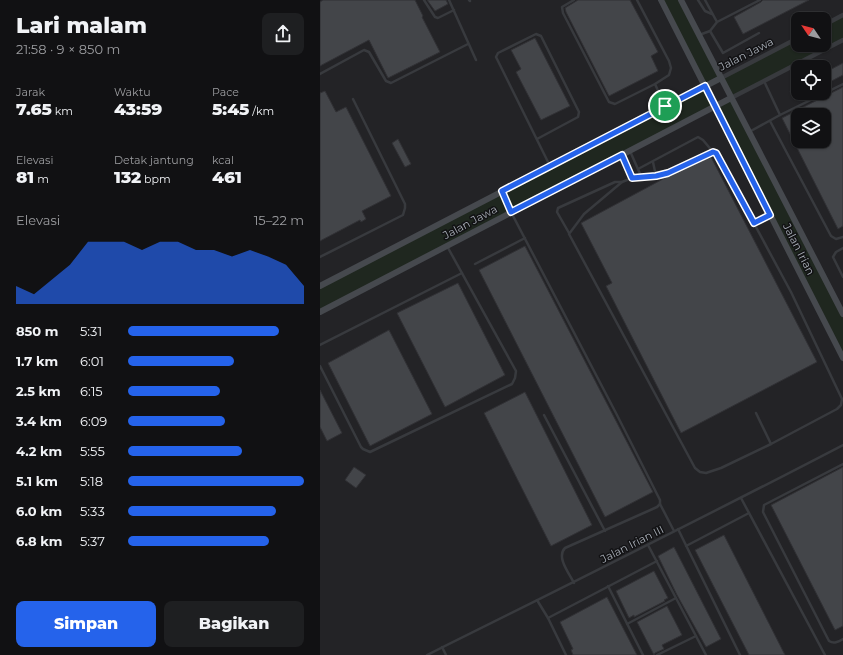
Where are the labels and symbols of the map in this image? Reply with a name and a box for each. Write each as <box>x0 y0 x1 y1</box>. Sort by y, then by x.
north arrow <box>791 12 831 52</box>
street label: Jalan Jawa <box>715 34 776 74</box>
pin <box>648 89 682 123</box>
street label: Jalan Jawa <box>440 202 500 243</box>
street label: Jalan Irian <box>780 220 818 277</box>
street label: Jalan Irian III <box>597 522 666 566</box>

